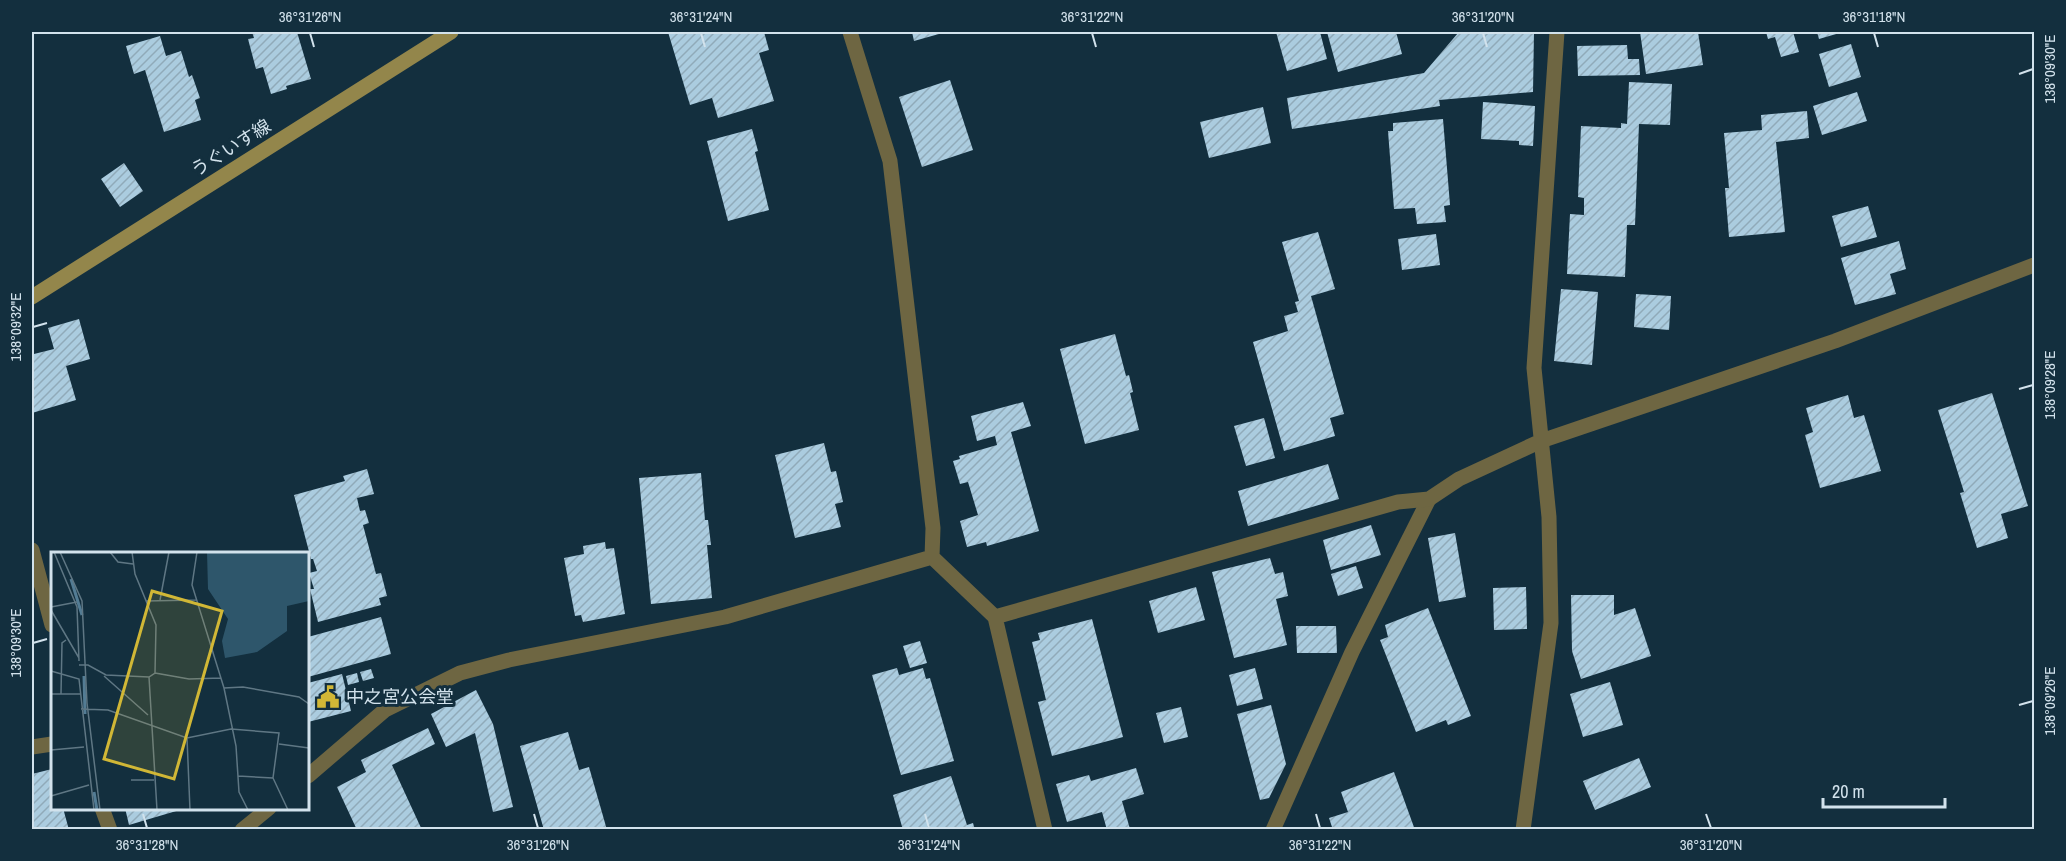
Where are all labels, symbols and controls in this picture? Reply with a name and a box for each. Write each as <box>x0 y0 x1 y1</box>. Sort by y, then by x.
text: 36°31'26"N <box>279 6 341 27</box>
text: 36°31'24"N <box>670 6 732 27</box>
text: 36°31'22"N <box>1061 6 1123 27</box>
text: 36°31'20"N <box>1452 6 1514 27</box>
text: 36°31'18"N <box>1843 6 1905 27</box>
text: 138°09'30"E <box>2039 35 2060 103</box>
street label: うぐいす線 <box>186 113 276 182</box>
text: 138°09'32"E <box>5 293 26 361</box>
text: 138°09'28"E <box>2039 351 2060 419</box>
inset map <box>51 552 309 810</box>
text: 138°09'30"E <box>5 609 26 677</box>
text: 138°09'26"E <box>2039 667 2060 735</box>
public building icon: 中之宮公会堂 <box>315 684 341 710</box>
place label: 中之宮公会堂 <box>346 684 454 709</box>
scale bar <box>1823 771 1944 809</box>
text: 20 m <box>1832 779 1865 804</box>
text: 36°31'28"N <box>116 834 178 855</box>
text: 36°31'26"N <box>507 834 569 855</box>
text: 36°31'24"N <box>898 834 960 855</box>
text: 36°31'22"N <box>1289 834 1351 855</box>
text: 36°31'20"N <box>1680 834 1742 855</box>

